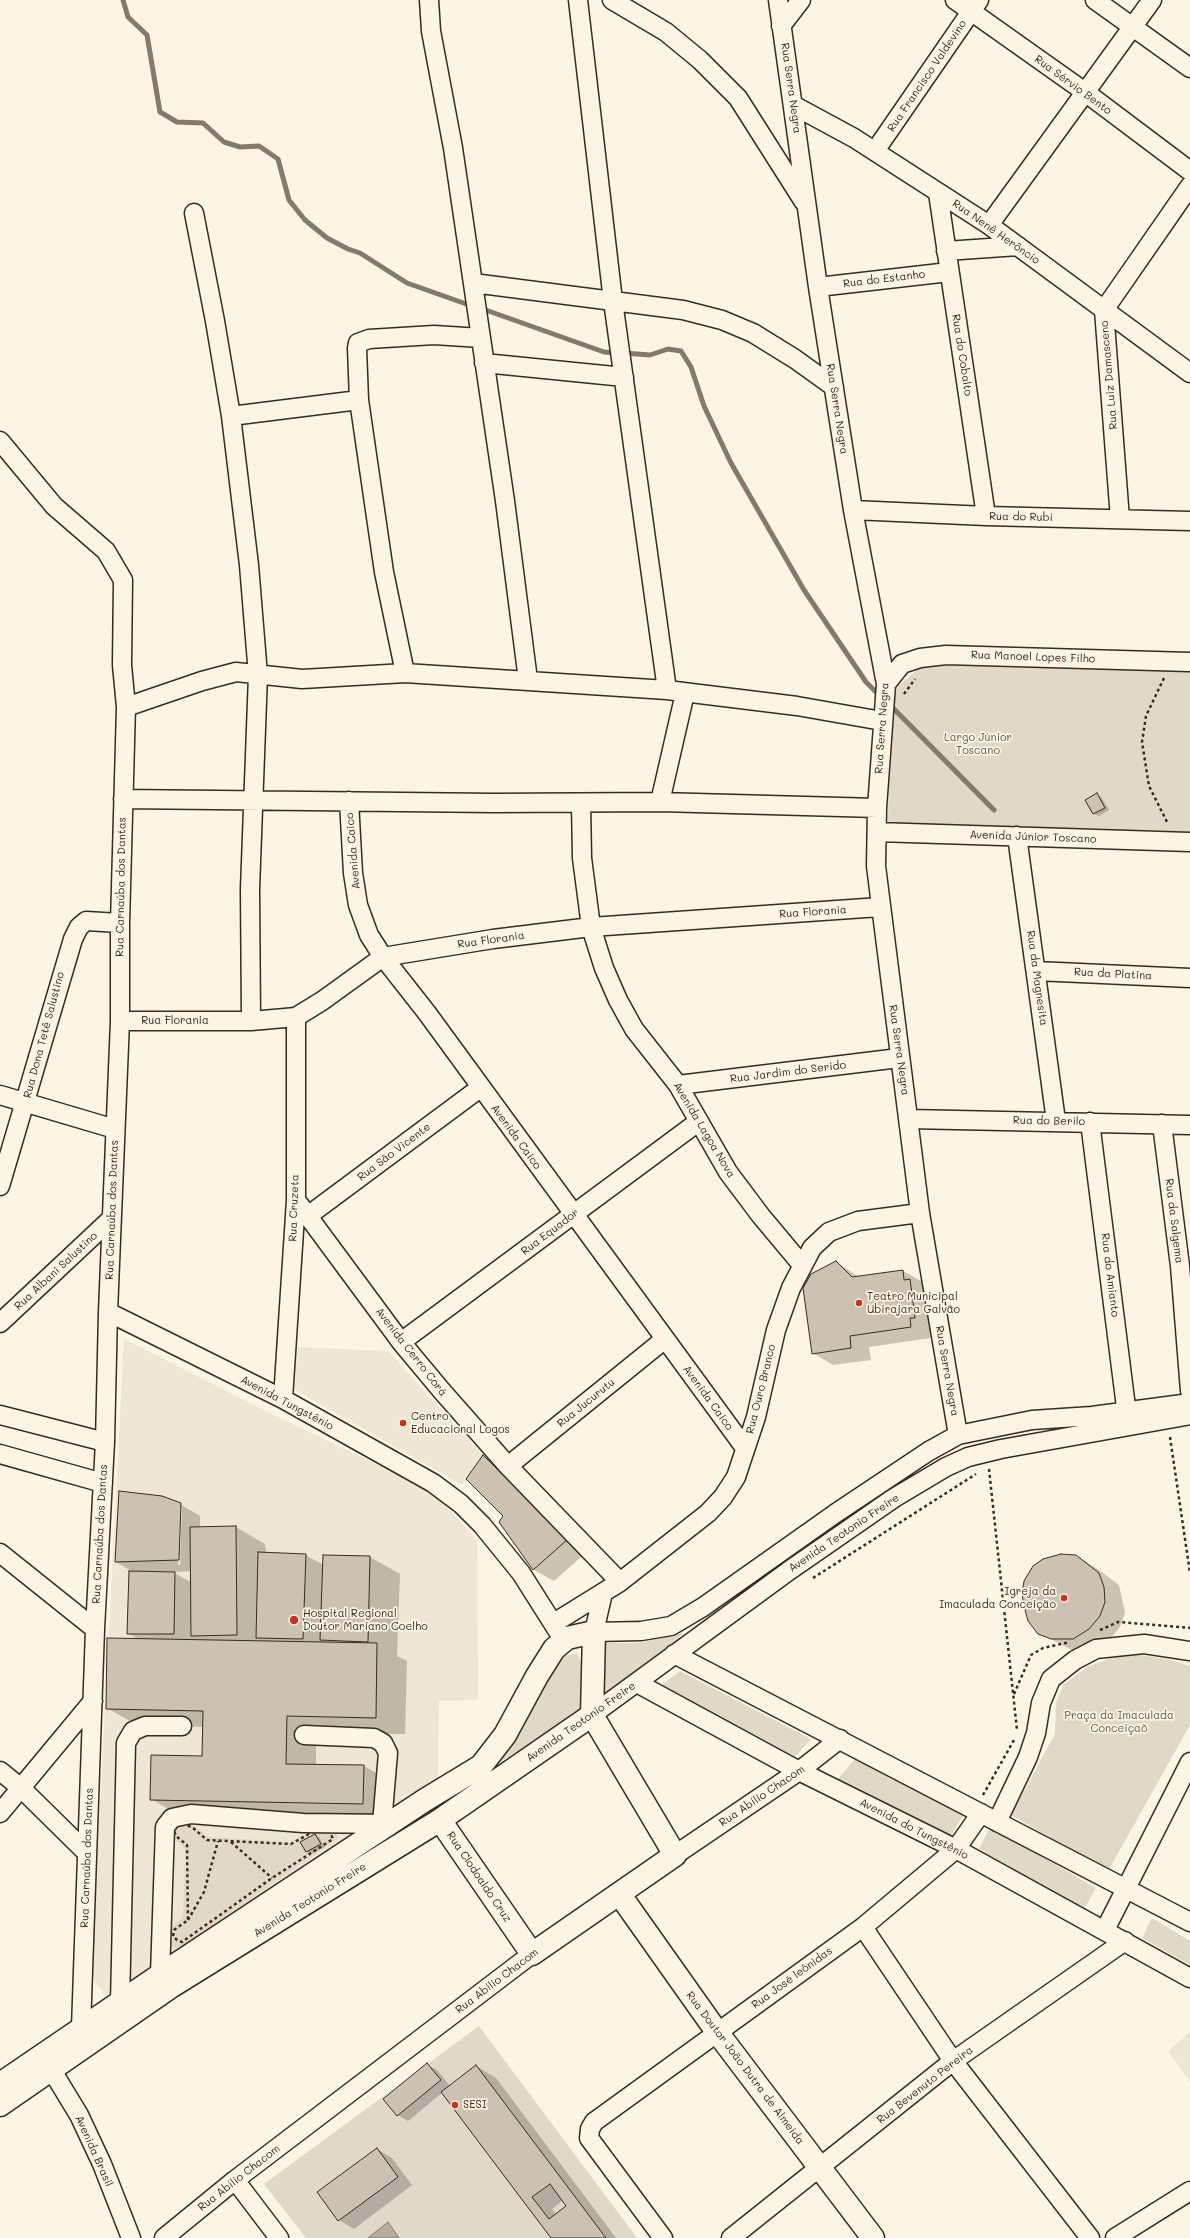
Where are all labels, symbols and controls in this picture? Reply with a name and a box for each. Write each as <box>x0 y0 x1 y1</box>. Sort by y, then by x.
street label: Rua Francisco Valdevino <box>885 18 969 134</box>
street label: Rua Serra Negra <box>778 42 804 134</box>
street label: Rua Sérvio Bento <box>1032 53 1114 117</box>
street label: Rua Nenê Herôncio <box>950 197 1042 267</box>
street label: Rua do Estanho <box>842 267 926 291</box>
street label: Rua do Cobalto <box>949 313 975 397</box>
street label: Rua Luiz Damasceno <box>1098 320 1120 430</box>
street label: Rua Serra Negra <box>823 363 851 455</box>
street label: Rua do Rubi <box>989 510 1053 524</box>
street label: Rua Manoel Lopes Filho <box>971 648 1095 666</box>
street label: Rua Serra Negra <box>872 682 892 774</box>
park label: Largo Júnior Toscano <box>944 731 1012 757</box>
street label: Avenida Caico <box>343 812 363 890</box>
street label: Rua Carnaúba dos Dantas <box>113 817 129 957</box>
street label: Avenida Júnior Toscano <box>969 828 1097 846</box>
street label: Rua Florania <box>779 903 847 921</box>
street label: Rua Florania <box>457 929 525 951</box>
street label: Rua da Magnesita <box>1024 930 1050 1026</box>
street label: Rua da Platina <box>1074 965 1152 983</box>
street label: Rua Dona Tetê Salustino <box>21 970 67 1100</box>
street label: Rua Serra Negra <box>886 1004 912 1096</box>
street label: Rua Florania <box>141 1014 209 1028</box>
street label: Rua Jardim do Serido <box>729 1058 847 1086</box>
street label: Avenida Lagoa Nova <box>670 1080 738 1180</box>
street label: Avenida Caico <box>488 1102 544 1172</box>
street label: Rua do Berilo <box>1013 1114 1085 1128</box>
street label: Rua São Vicente <box>355 1120 433 1184</box>
street label: Rua Carnaúba dos Dantas <box>103 1140 121 1280</box>
street label: Rua Cruzeta <box>286 1174 302 1242</box>
street label: Rua da Salgema <box>1162 1178 1186 1264</box>
street label: Rua Equador <box>519 1206 581 1258</box>
street label: Rua Albani Salustino <box>12 1229 100 1313</box>
street label: Rua do Amianto <box>1098 1232 1122 1318</box>
place label: Teatro Municipal Ubirajara Galvão <box>867 1290 960 1316</box>
marker: Teatro Municipal Ubirajara Galvão <box>854 1298 864 1308</box>
street label: Avenida Cerro Corá <box>372 1305 450 1399</box>
street label: Rua Serra Negra <box>933 1325 961 1417</box>
street label: Rua Ouro Branco <box>743 1343 779 1435</box>
street label: Avenida Caico <box>680 1363 736 1433</box>
street label: Avenida Tungstênio <box>238 1373 336 1433</box>
street label: Rua Jucurutu <box>554 1376 618 1430</box>
place label: Centro Educacional Logos <box>411 1410 510 1436</box>
marker: Centro Educacional Logos <box>398 1418 408 1428</box>
street label: Rua Carnaúba dos Dantas <box>90 1464 110 1604</box>
street label: Avenida Teotonio Freire <box>786 1491 902 1575</box>
place label: Igreja da Imaculada Conceição <box>939 1585 1056 1611</box>
marker: Igreja da Imaculada Conceição <box>1059 1593 1069 1603</box>
place label: Hospital Regional Doutor Mariano Coelho <box>303 1607 428 1633</box>
marker: Hospital Regional Doutor Mariano Coelho <box>288 1614 300 1626</box>
street label: Avenida Teotonio Freire <box>524 1679 638 1765</box>
park label: Praça da Imaculada Conceiçaõ <box>1064 1709 1174 1735</box>
street label: Rua Abílio Chacom <box>717 1762 807 1830</box>
street label: Rua Carnaúba dos Dantas <box>78 1788 96 1928</box>
street label: Avenida do Tungstênio <box>857 1796 971 1862</box>
street label: Rua Clodoaldo Cruz <box>444 1829 514 1925</box>
street label: Avenida Teotonio Freire <box>251 1860 369 1940</box>
street label: Rua José leônidas <box>749 1944 835 2012</box>
street label: Rua Abílio Chacom <box>453 1946 541 2016</box>
street label: Rua Doutor João Dutra de Almeida <box>683 1989 807 2147</box>
street label: Rua Bevenuto Pereira <box>874 2043 976 2127</box>
place label: SESI <box>463 2098 487 2112</box>
marker: SESI <box>450 2100 460 2110</box>
street label: Avenida Brasil <box>72 2113 116 2189</box>
street label: Rua Abílio Chacom <box>195 2142 283 2214</box>

